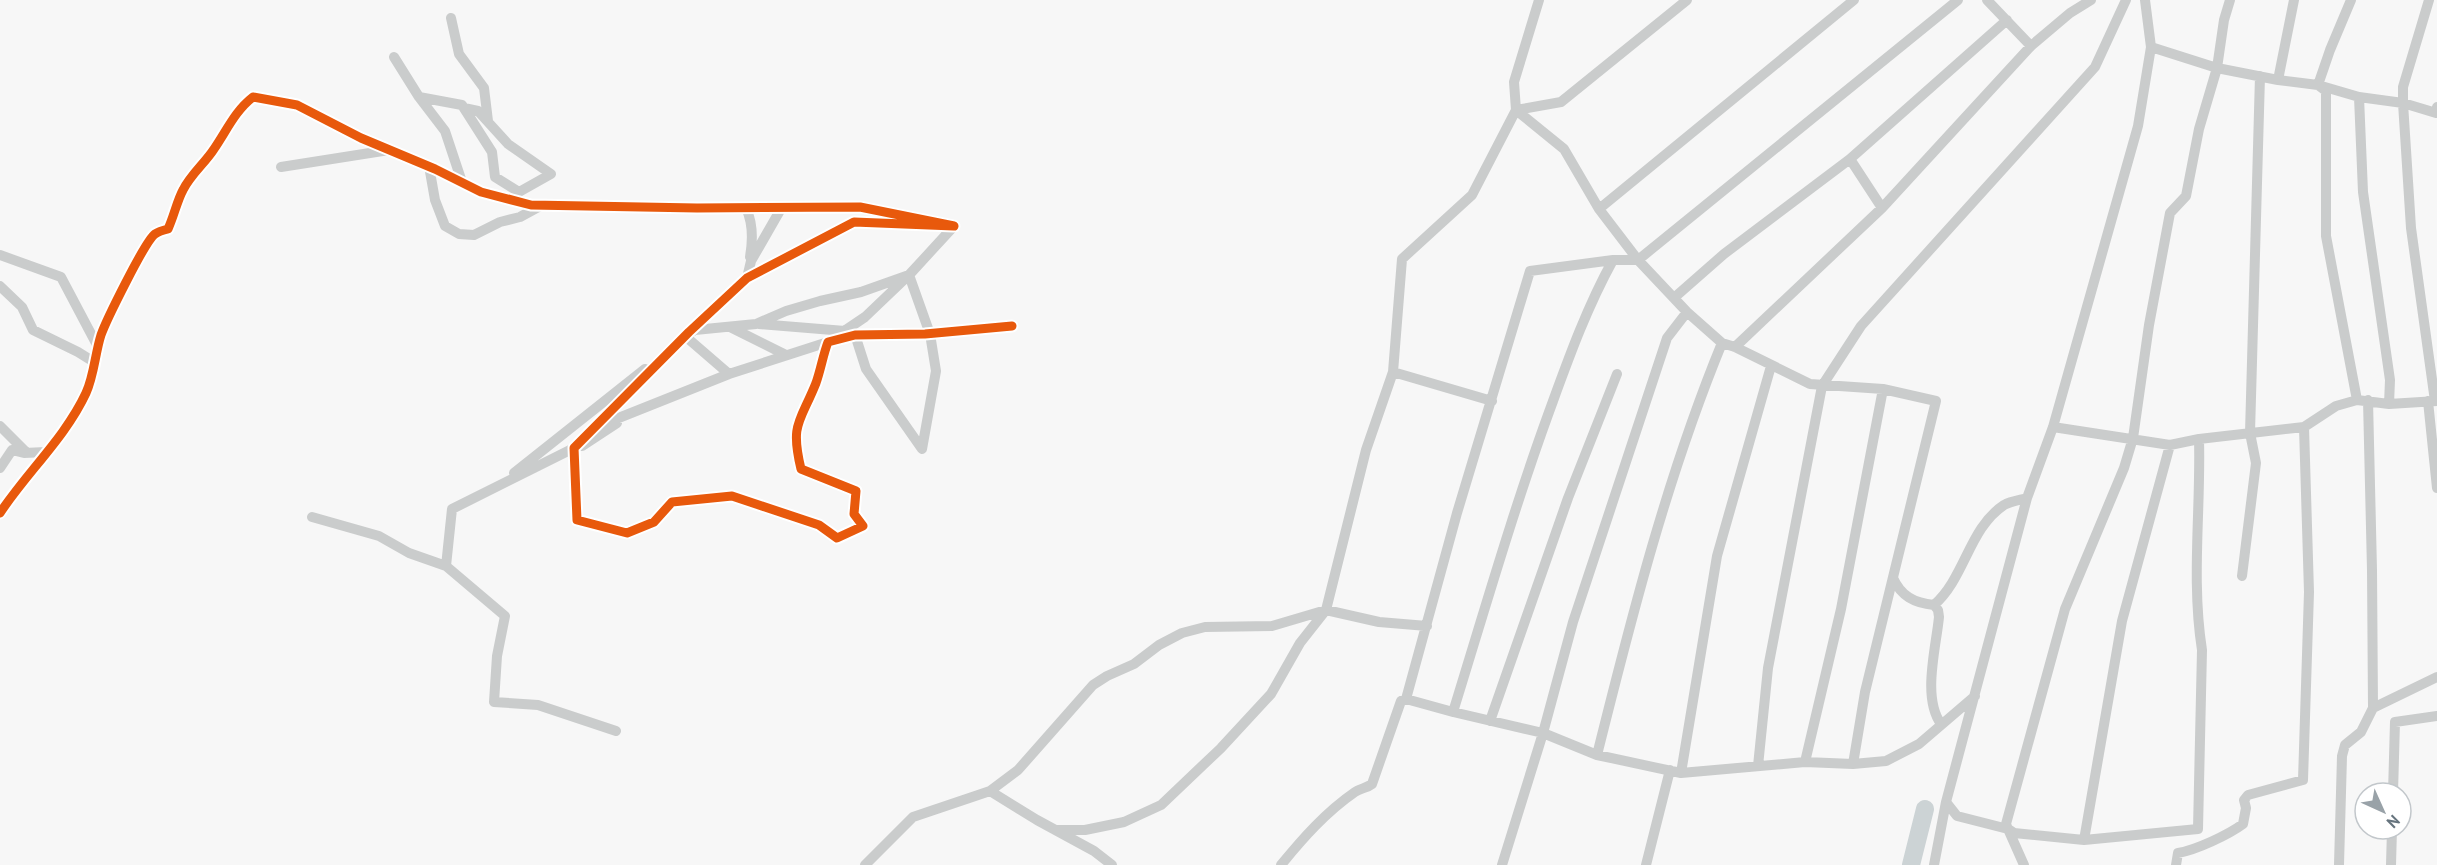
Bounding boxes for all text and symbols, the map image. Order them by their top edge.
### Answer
north arrow [2353,781,2413,841]
text: N [2383,811,2404,832]

